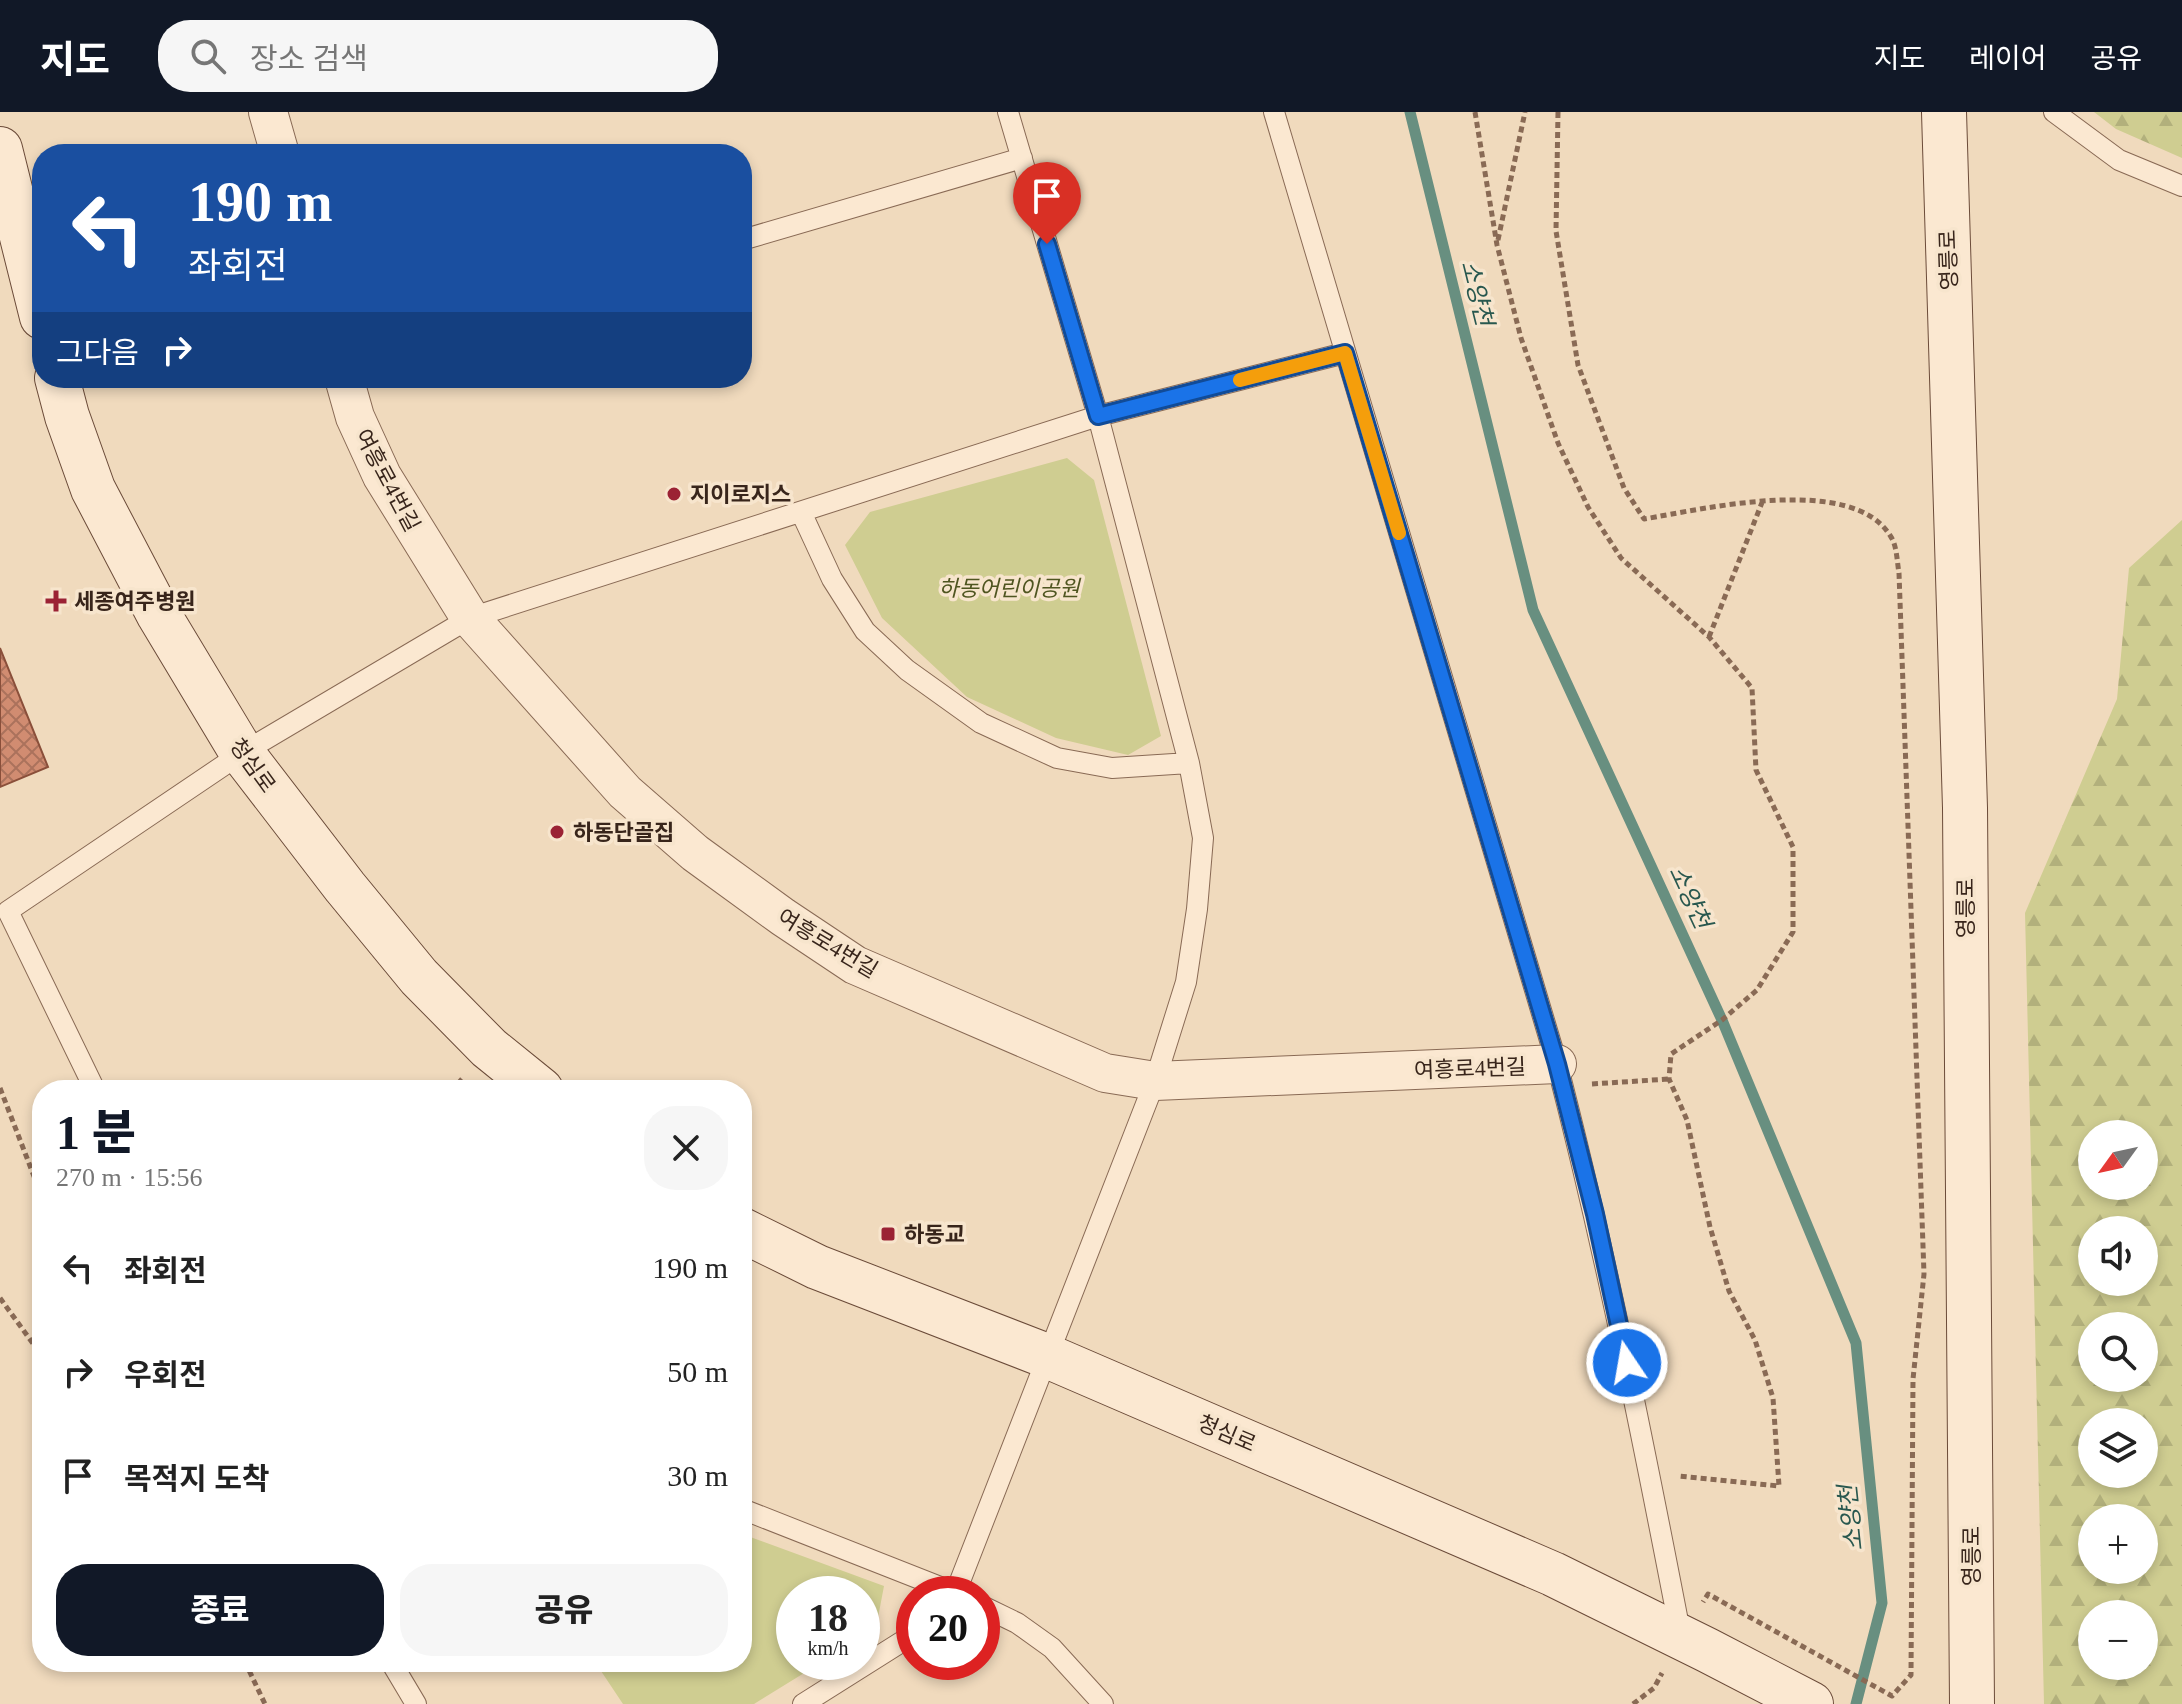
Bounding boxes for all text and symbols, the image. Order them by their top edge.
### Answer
search box [158,20,718,92]
icon: search [186,34,230,78]
text: 지도 [40,39,110,81]
text: 장소 검색 [250,42,368,75]
text: 지도 [1874,43,1925,74]
text: 레이어 [1969,43,2046,74]
text: 공유 [2090,43,2142,74]
pin [1013,162,1081,244]
text: 190 m [188,171,333,233]
icon: arrive [1025,174,1069,218]
icon: left [56,176,160,280]
street label: 영릉로 [1935,229,1962,291]
text: 좌회전 [188,246,287,286]
water label: 소양천 [1456,258,1498,331]
icon: right [155,328,199,372]
text: 그다음 [56,336,139,369]
street label: 여흥로4번길 [350,425,425,536]
place label: 지이로지스 [690,482,791,507]
marker: 지이로지스 [665,485,683,503]
park label: 하동어린이공원 [938,576,1082,601]
place label: 세종여주병원 [74,589,195,614]
marker: 세종여주병원 [45,590,67,612]
street label: 청심로 [225,733,281,797]
place label: 하동단골집 [573,820,674,845]
marker: 하동단골집 [548,823,566,841]
water label: 소양천 [1664,861,1717,935]
street label: 영릉로 [1953,878,1978,938]
street label: 여흥로4번길 [773,904,882,983]
street label: 여흥로4번길 [1414,1054,1527,1083]
text: 1 분 [56,1106,136,1159]
button: close [644,1106,728,1190]
north arrow [2078,1120,2158,1200]
map controls [2078,1120,2158,1680]
text: 270 m · 15:56 [56,1163,203,1192]
button: sound [2078,1216,2158,1296]
place label: 하동교 [904,1222,965,1247]
marker: 하동교 [879,1225,897,1243]
icon: left [56,1246,100,1290]
text: 190 m [652,1251,728,1284]
text: 좌회전 [124,1254,207,1287]
button: search [2078,1312,2158,1392]
position arrow [1585,1321,1669,1405]
icon: right [56,1350,100,1394]
text: 50 m [667,1355,728,1388]
text: 우회전 [124,1358,207,1391]
button: layers [2078,1408,2158,1488]
street label: 청심로 [1194,1410,1260,1457]
icon: arrive [56,1454,100,1498]
text: 30 m [667,1459,728,1492]
text: 목적지 도착 [124,1462,270,1495]
water label: 소양천 [1834,1481,1867,1552]
button: + [2078,1504,2158,1584]
street label: 영릉로 [1959,1526,1984,1586]
button: 종료 [56,1564,384,1656]
button: 공유 [400,1564,728,1656]
speed limit sign: 20 [896,1576,1000,1680]
text: 18 [808,1595,848,1640]
button: − [2078,1600,2158,1680]
text: km/h [807,1637,849,1659]

